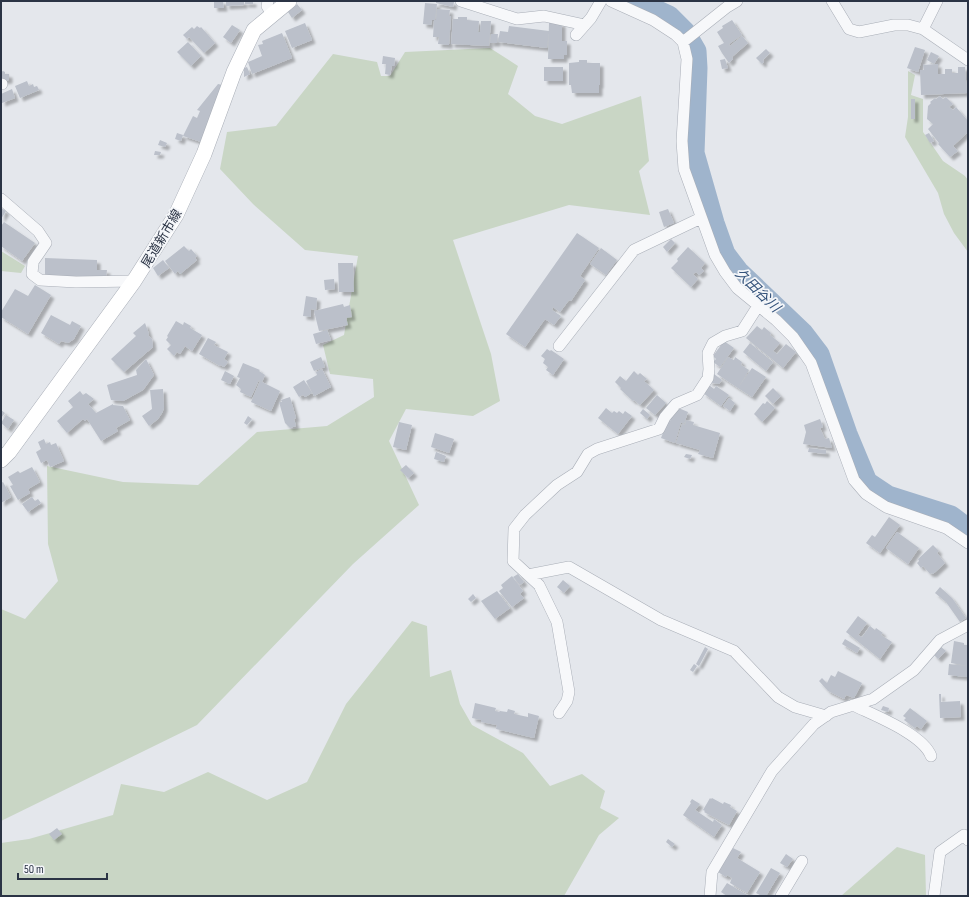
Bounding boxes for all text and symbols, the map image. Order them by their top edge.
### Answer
street label: 尾道新市線 [138,207,185,270]
water label: 久田谷川 [732,265,785,317]
scale bar [18,855,107,881]
text: 50 m [24,862,44,877]

